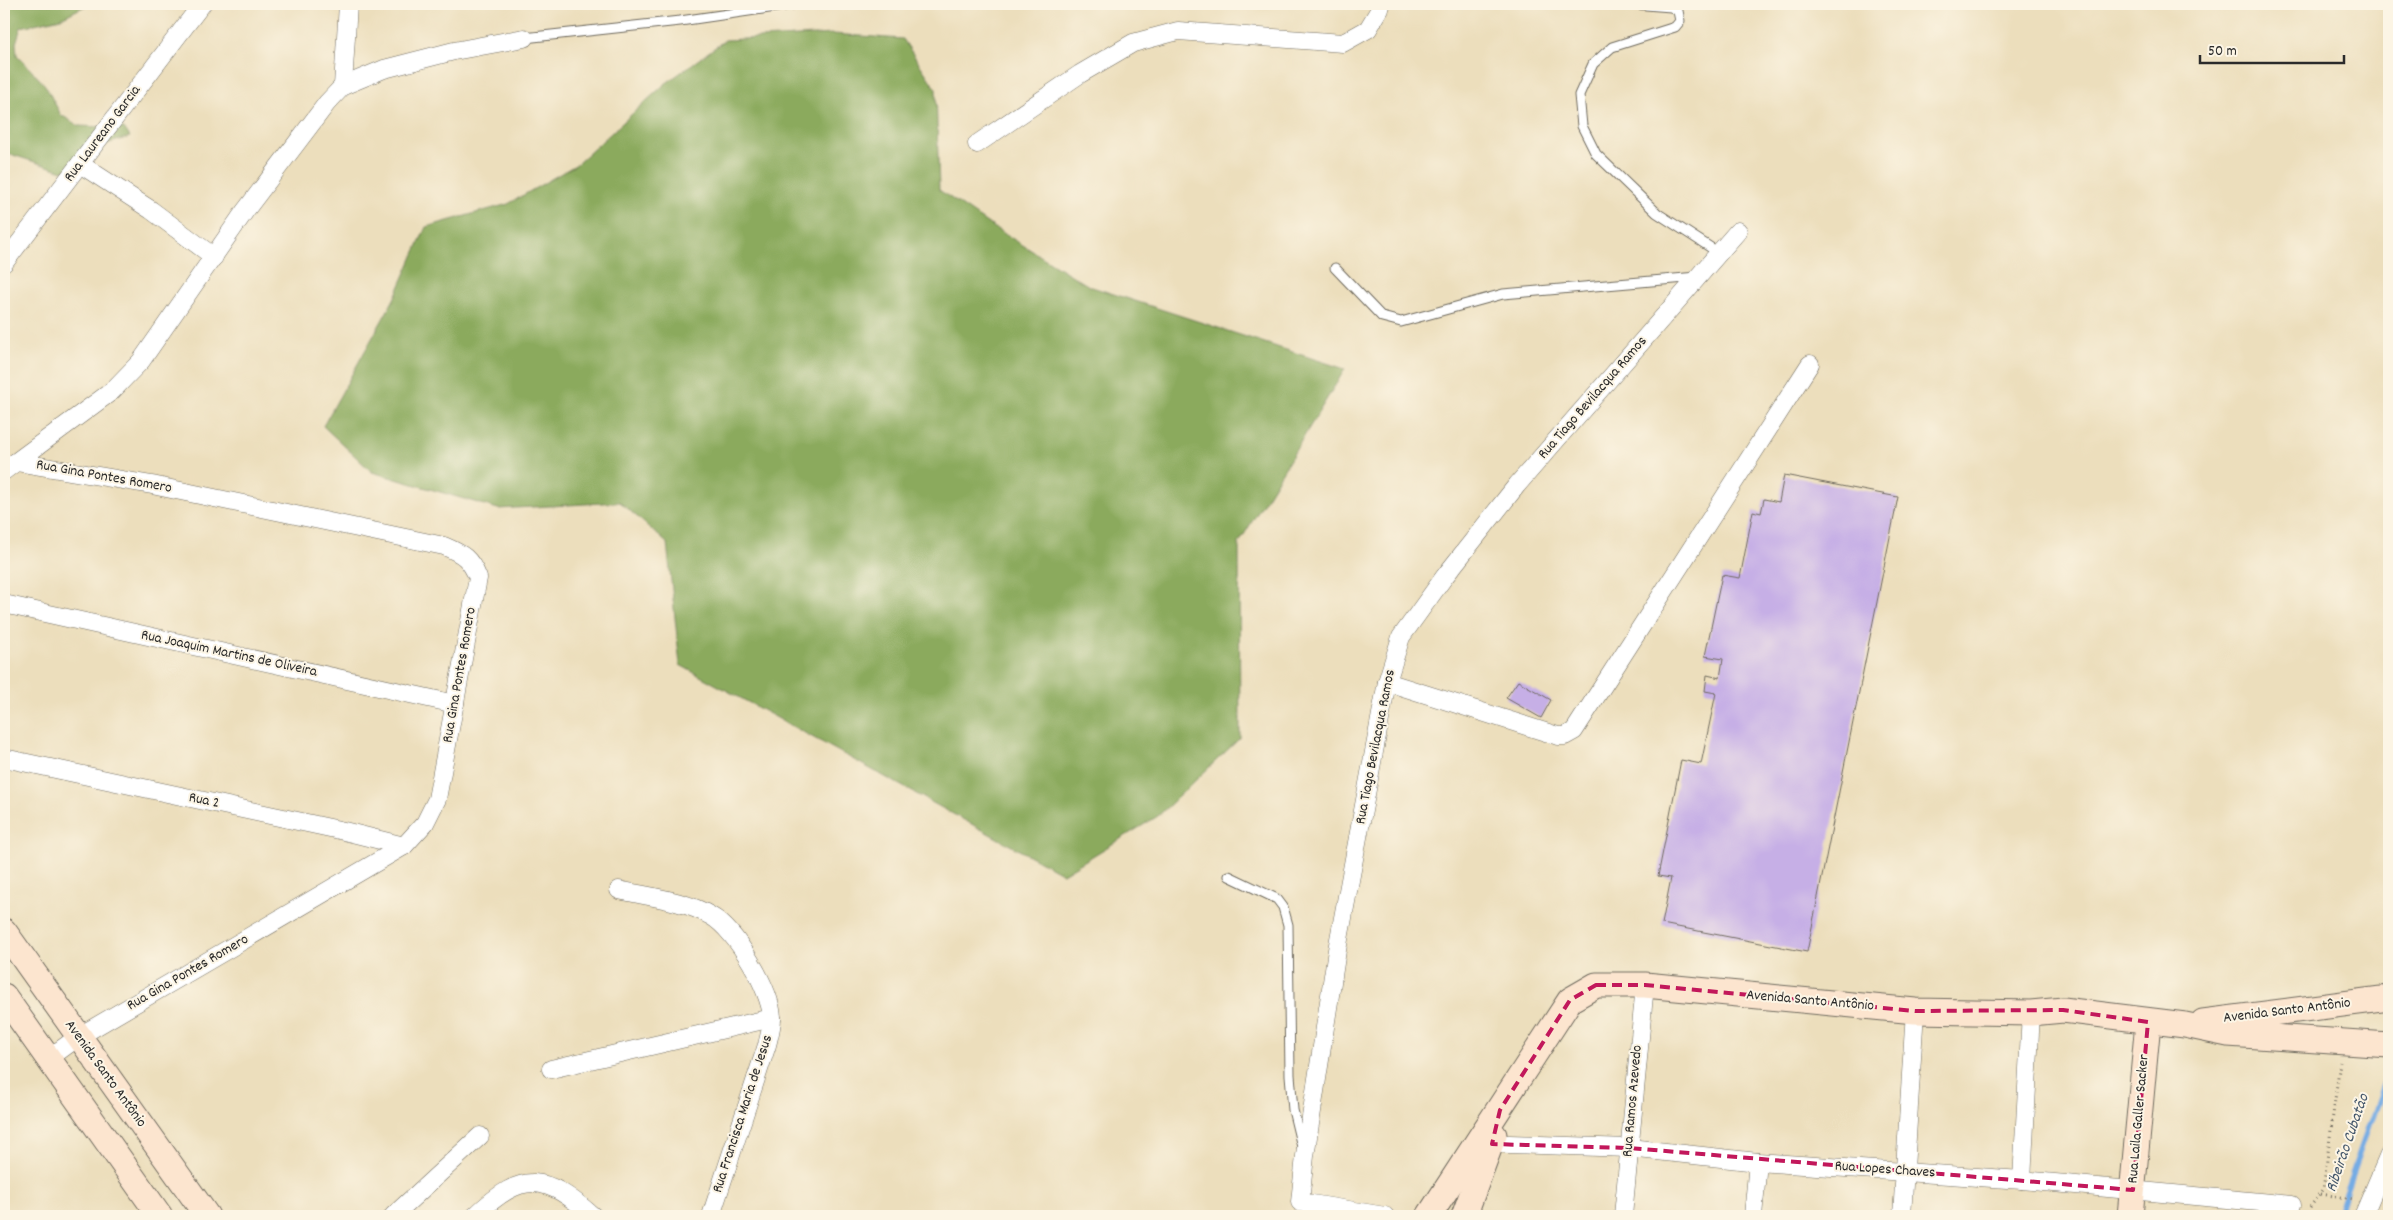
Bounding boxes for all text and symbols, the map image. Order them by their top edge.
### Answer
scale bar [2200,32,2344,64]
text: 50 m [2208,41,2237,63]
street label: Rua Laureano Garcia [59,80,147,187]
street label: Rua Tiago Bevilacqua Ramos [1533,331,1653,465]
street label: Rua Gina Pontes Romero [34,454,174,500]
street label: Rua Gina Pontes Romero [437,605,483,745]
street label: Rua Joaquim Martins de Oliveira [139,625,320,684]
street label: Rua Tiago Bevilacqua Ramos [1350,668,1402,826]
street label: Rua 2 [187,787,221,815]
street label: Rua Gina Pontes Romero [123,929,253,1017]
street label: Avenida Santo Antônio [1745,984,1875,1018]
street label: Avenida Santo Antônio [2222,992,2352,1030]
street label: Avenida Santo Antônio [58,1016,152,1133]
street label: Rua Francisca Maria de Jesus [707,1032,779,1196]
street label: Rua Ramos Azevedo [1617,1044,1649,1158]
street label: Rua Laila Galler Sacker [2122,1053,2156,1184]
water label: Ribeirão Cubatão [2320,1090,2376,1195]
street label: Rua Lopes Chaves [1834,1156,1936,1184]

